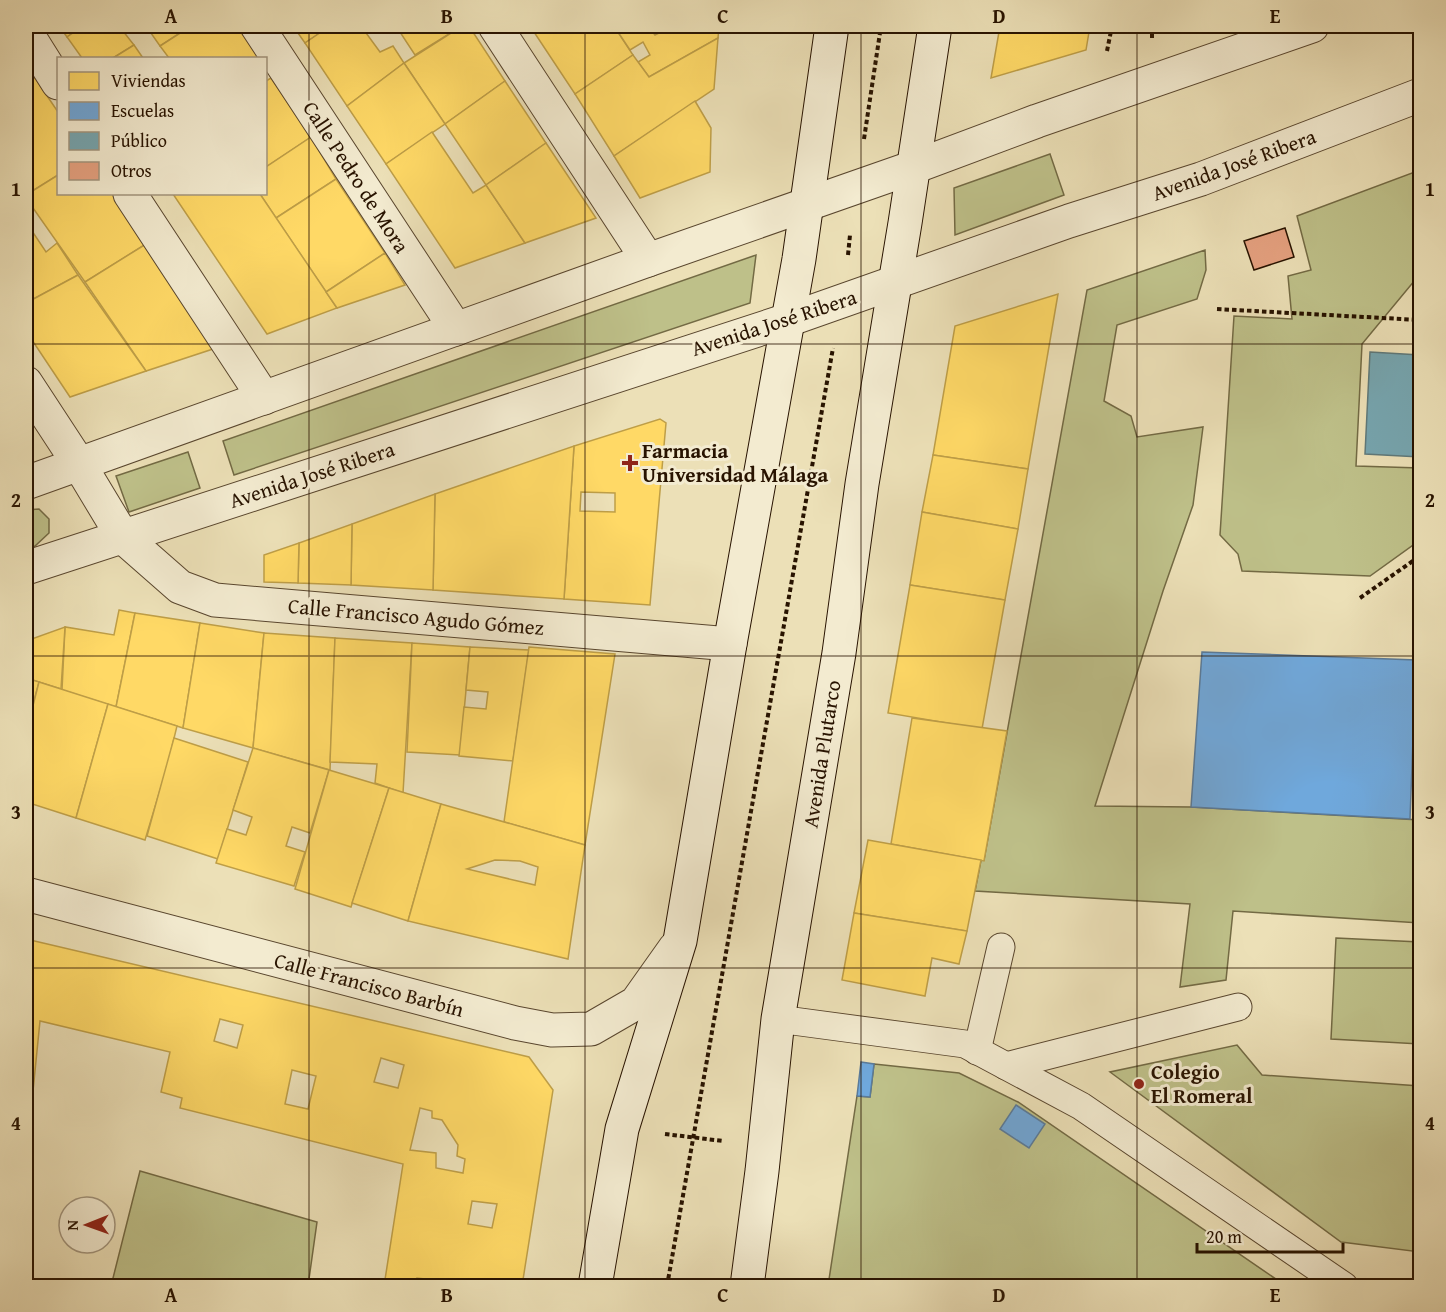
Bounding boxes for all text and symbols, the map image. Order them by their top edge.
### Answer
text: A [165,1,178,30]
text: B [441,1,453,30]
text: C [717,1,729,30]
text: D [992,1,1006,30]
text: E [1270,1,1281,30]
legend [57,57,267,195]
text: Viviendas [111,67,186,94]
street label: Calle Pedro de Mora [296,95,417,259]
text: Escuelas [111,97,174,124]
street label: Avenida José Ribera [1148,120,1320,209]
text: Público [111,127,167,154]
text: Otros [111,157,152,184]
text: 1 [11,174,21,203]
text: 1 [1425,174,1435,203]
street label: Avenida José Ribera [687,281,861,364]
street label: Avenida José Ribera [225,433,399,516]
place label: Farmacia Universidad Málaga [642,435,828,490]
marker: Farmacia Universidad Málaga [623,456,637,470]
text: 2 [11,485,21,514]
text: 2 [1425,485,1435,514]
street label: Calle Francisco Agudo Gómez [287,590,545,643]
street label: Avenida Plutarco [795,678,848,830]
text: 3 [11,797,21,826]
text: 3 [1425,797,1435,826]
street label: Calle Francisco Barbín [271,944,468,1025]
place label: Colegio El Romeral [1151,1056,1253,1111]
marker: Colegio El Romeral [1132,1077,1146,1091]
text: 4 [11,1108,21,1137]
text: 4 [1425,1108,1435,1137]
north arrow [57,1195,117,1255]
scale bar [1197,1216,1342,1254]
text: N [60,1219,84,1231]
text: 20 m [1206,1223,1242,1250]
text: A [165,1280,178,1309]
text: B [441,1280,453,1309]
text: C [717,1280,729,1309]
text: D [992,1280,1006,1309]
text: E [1270,1280,1281,1309]

